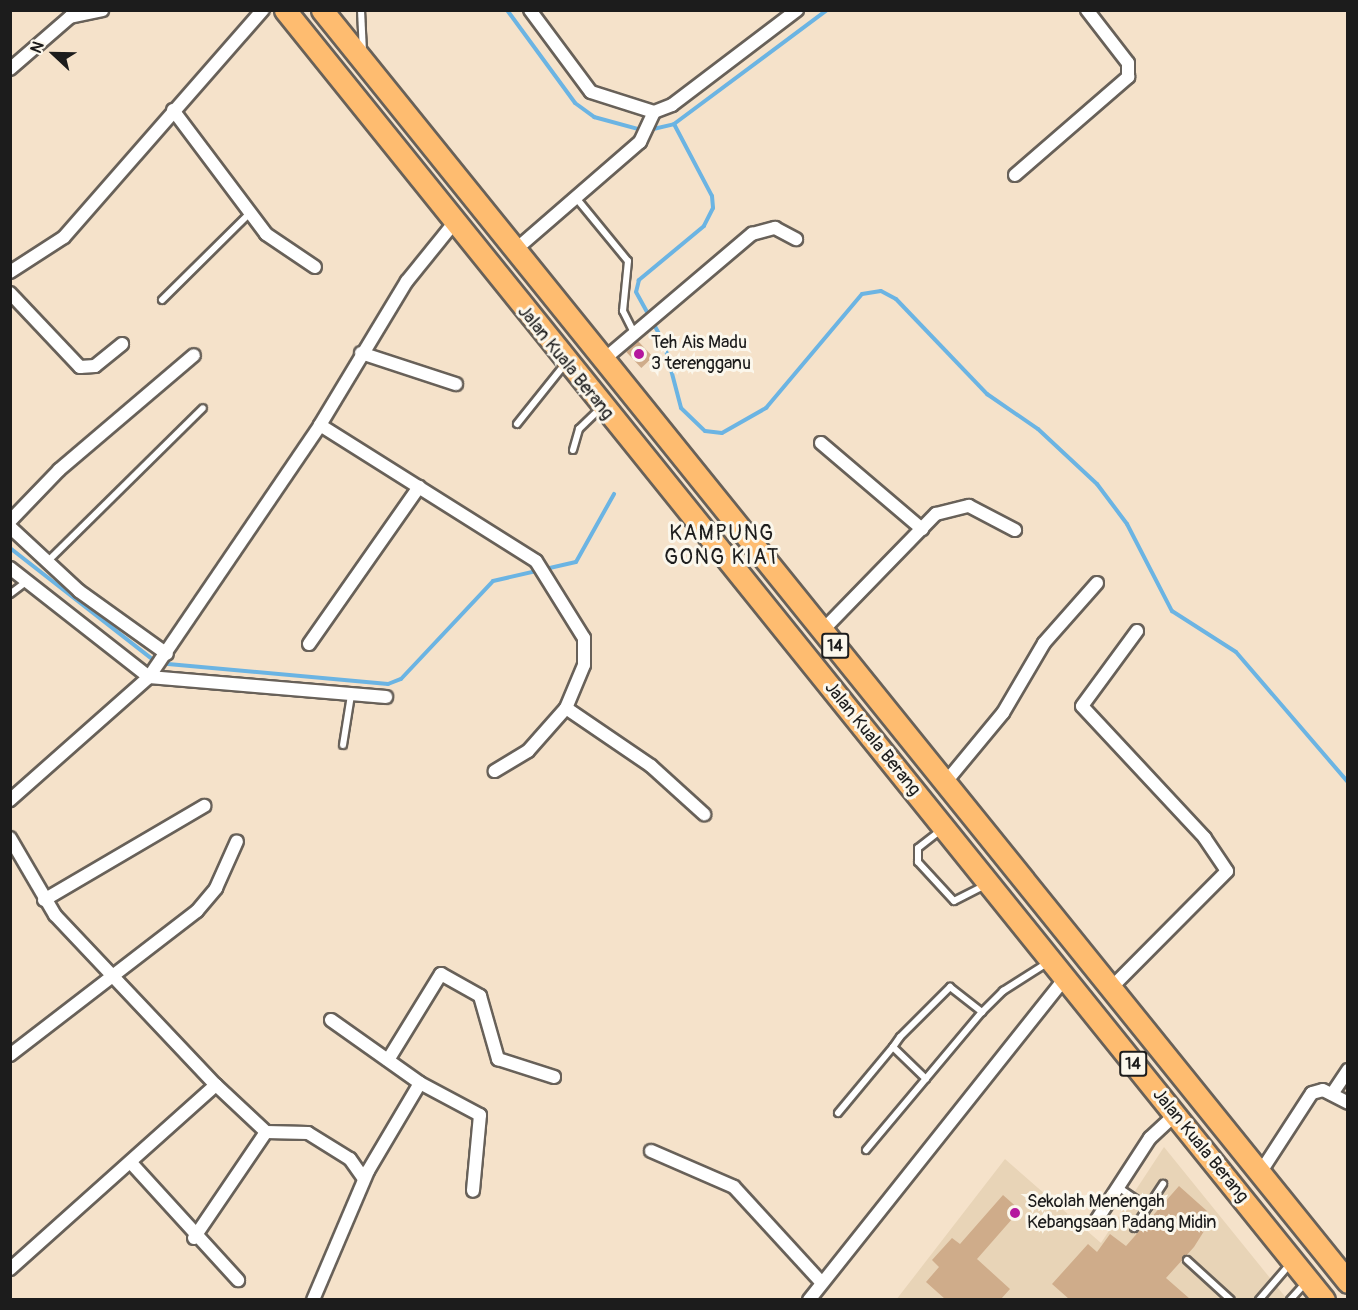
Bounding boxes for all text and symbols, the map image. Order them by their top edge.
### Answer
north arrow [24,24,84,84]
text: N [26,38,49,56]
street label: Jalan Kuala Berang [512,302,618,424]
place label: Teh Ais Madu 3 terengganu [651,333,751,376]
marker: Teh Ais Madu 3 terengganu [632,347,646,361]
district label: KAMPUNG GONG KIAT [664,521,780,571]
road number: 14 [820,633,850,659]
street label: Jalan Kuala Berang [819,678,925,800]
road number: 14 [1118,1051,1148,1077]
street label: Jalan Kuala Berang [1147,1085,1253,1207]
place label: Sekolah Menengah Kebangsaan Padang Midin [1027,1192,1217,1234]
marker: Sekolah Menengah Kebangsaan Padang Midin [1008,1206,1022,1220]

